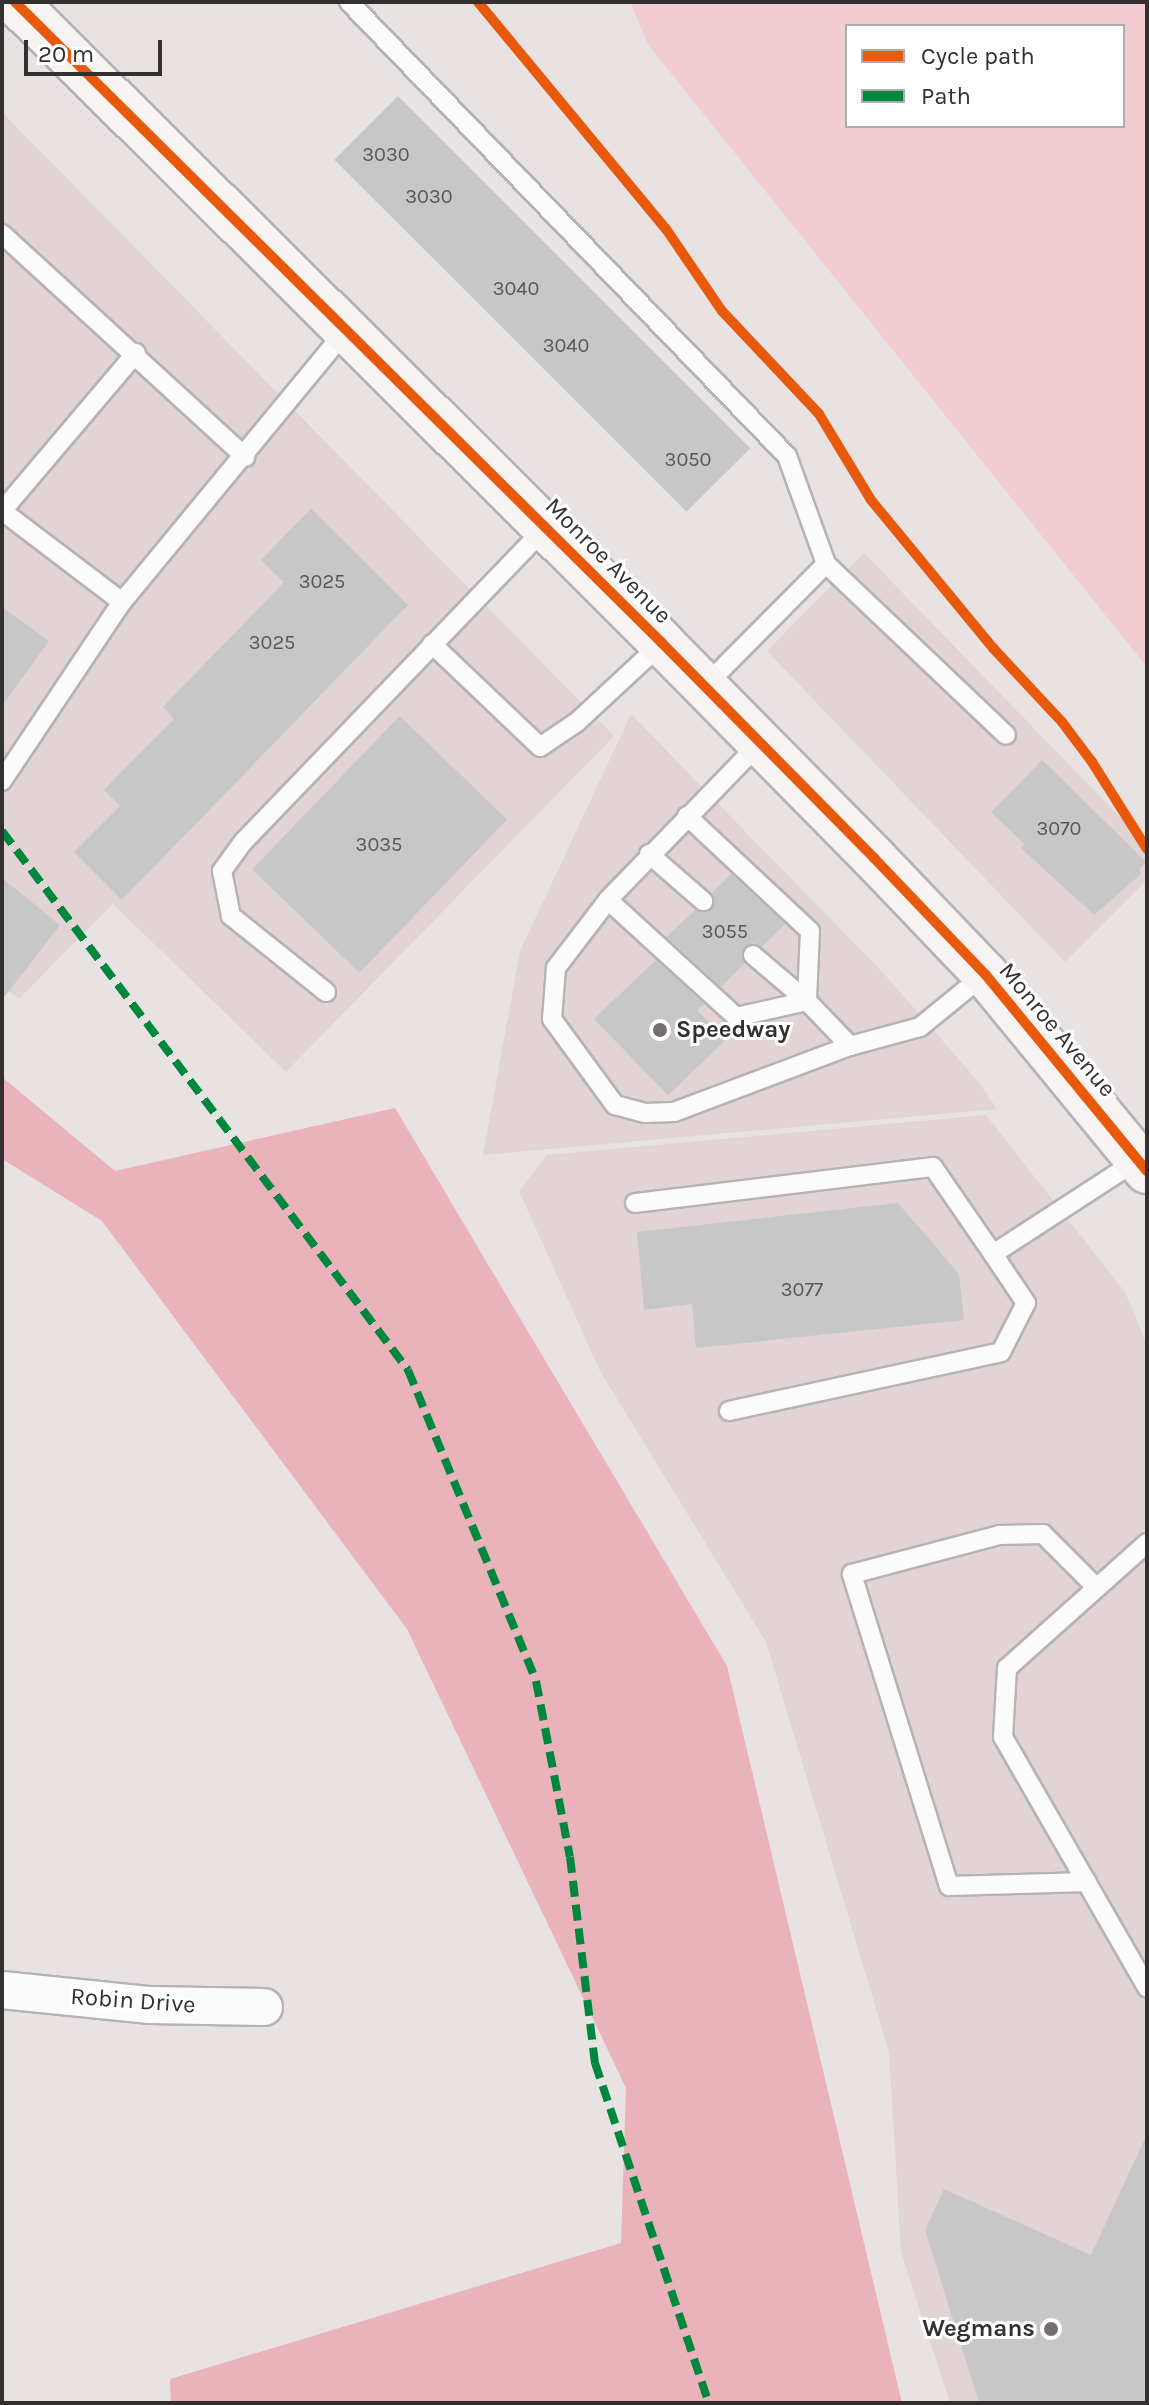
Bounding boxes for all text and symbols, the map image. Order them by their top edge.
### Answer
scale bar [28,24,166,74]
legend [845,24,1125,128]
text: 20 m [38,40,94,68]
text: Cycle path [921,42,1035,70]
text: Path [921,82,971,110]
house number: 3030 [362,142,410,166]
house number: 3030 [405,184,453,208]
house number: 3040 [493,276,539,300]
house number: 3040 [543,333,589,357]
house number: 3050 [665,447,711,471]
street label: Monroe Avenue [539,492,677,630]
house number: 3025 [299,569,345,593]
house number: 3025 [249,630,295,654]
house number: 3070 [1037,816,1081,840]
house number: 3035 [356,832,402,856]
house number: 3055 [702,919,748,943]
street label: Monroe Avenue [992,957,1122,1103]
place label: Speedway [676,1016,790,1044]
marker: Speedway [651,1021,669,1039]
house number: 3077 [781,1277,823,1301]
street label: Robin Drive [69,1982,197,2020]
place label: Wegmans [922,2315,1035,2343]
marker: Wegmans [1042,2320,1060,2338]

